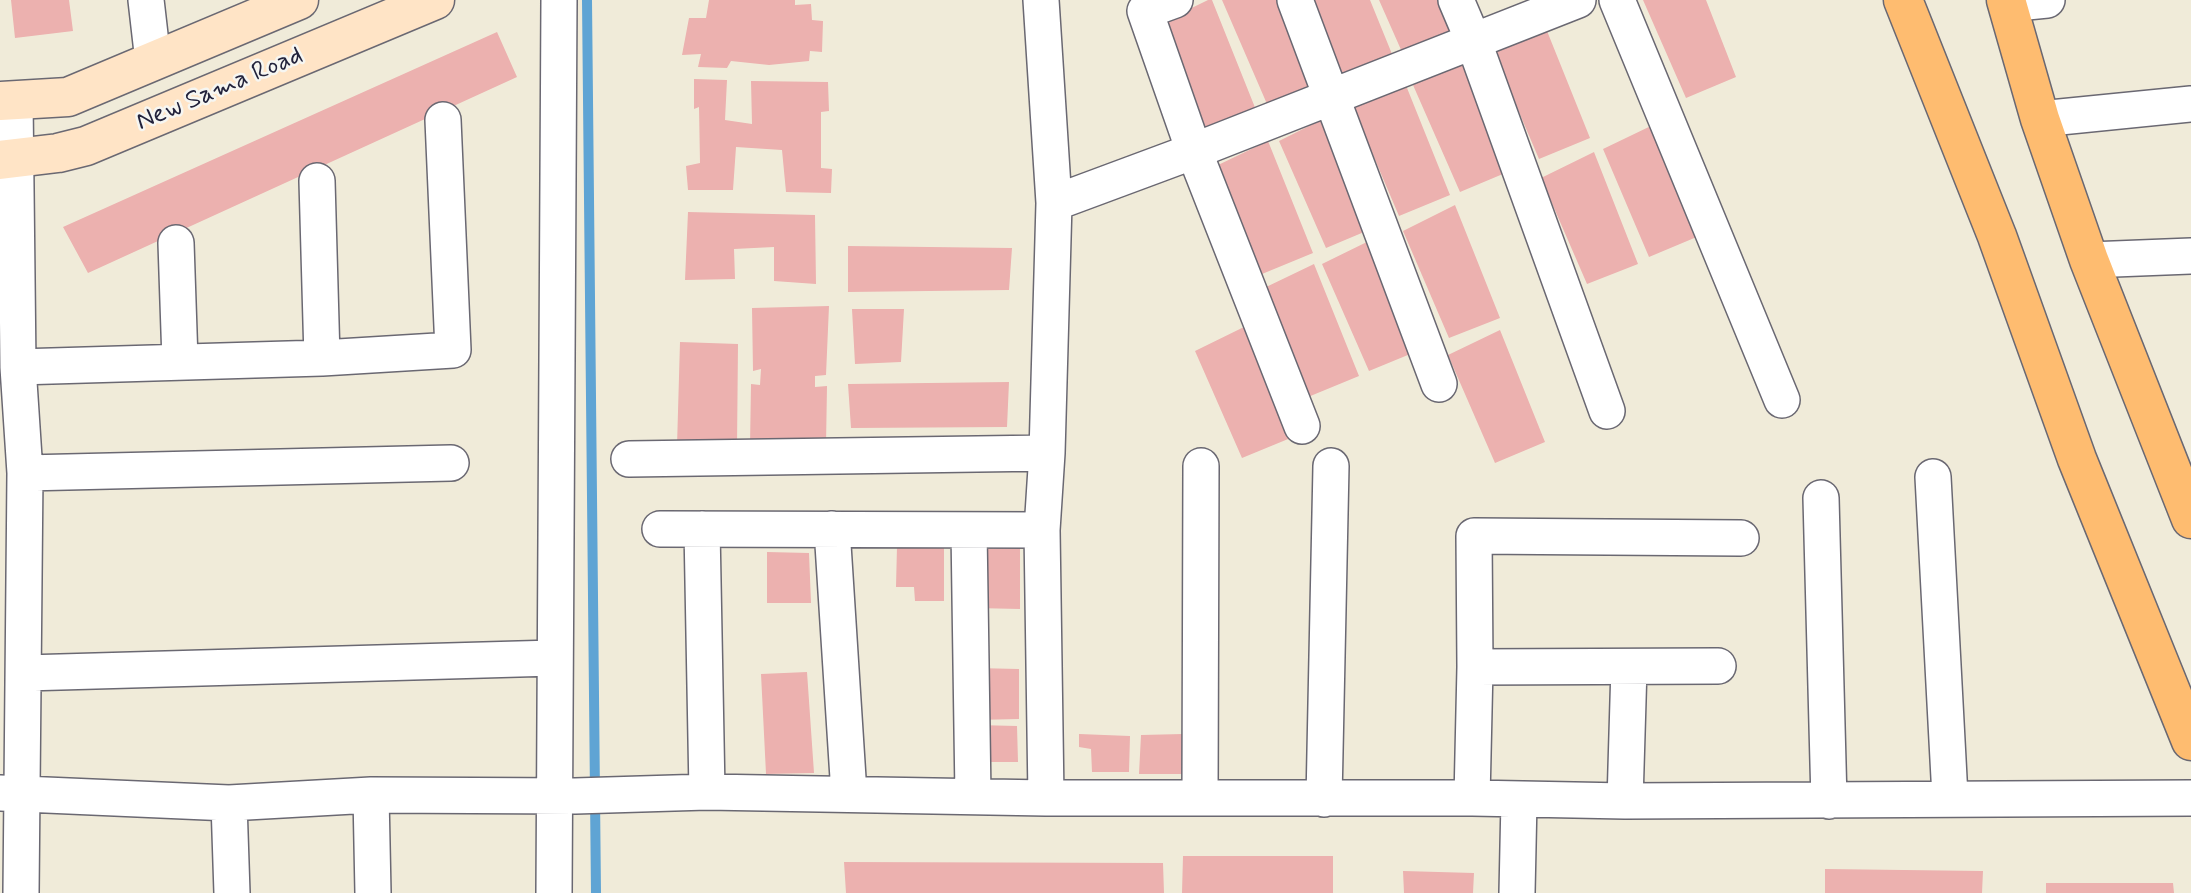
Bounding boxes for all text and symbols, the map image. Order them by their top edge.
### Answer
street label: New Sama Road [132,41,308,139]

